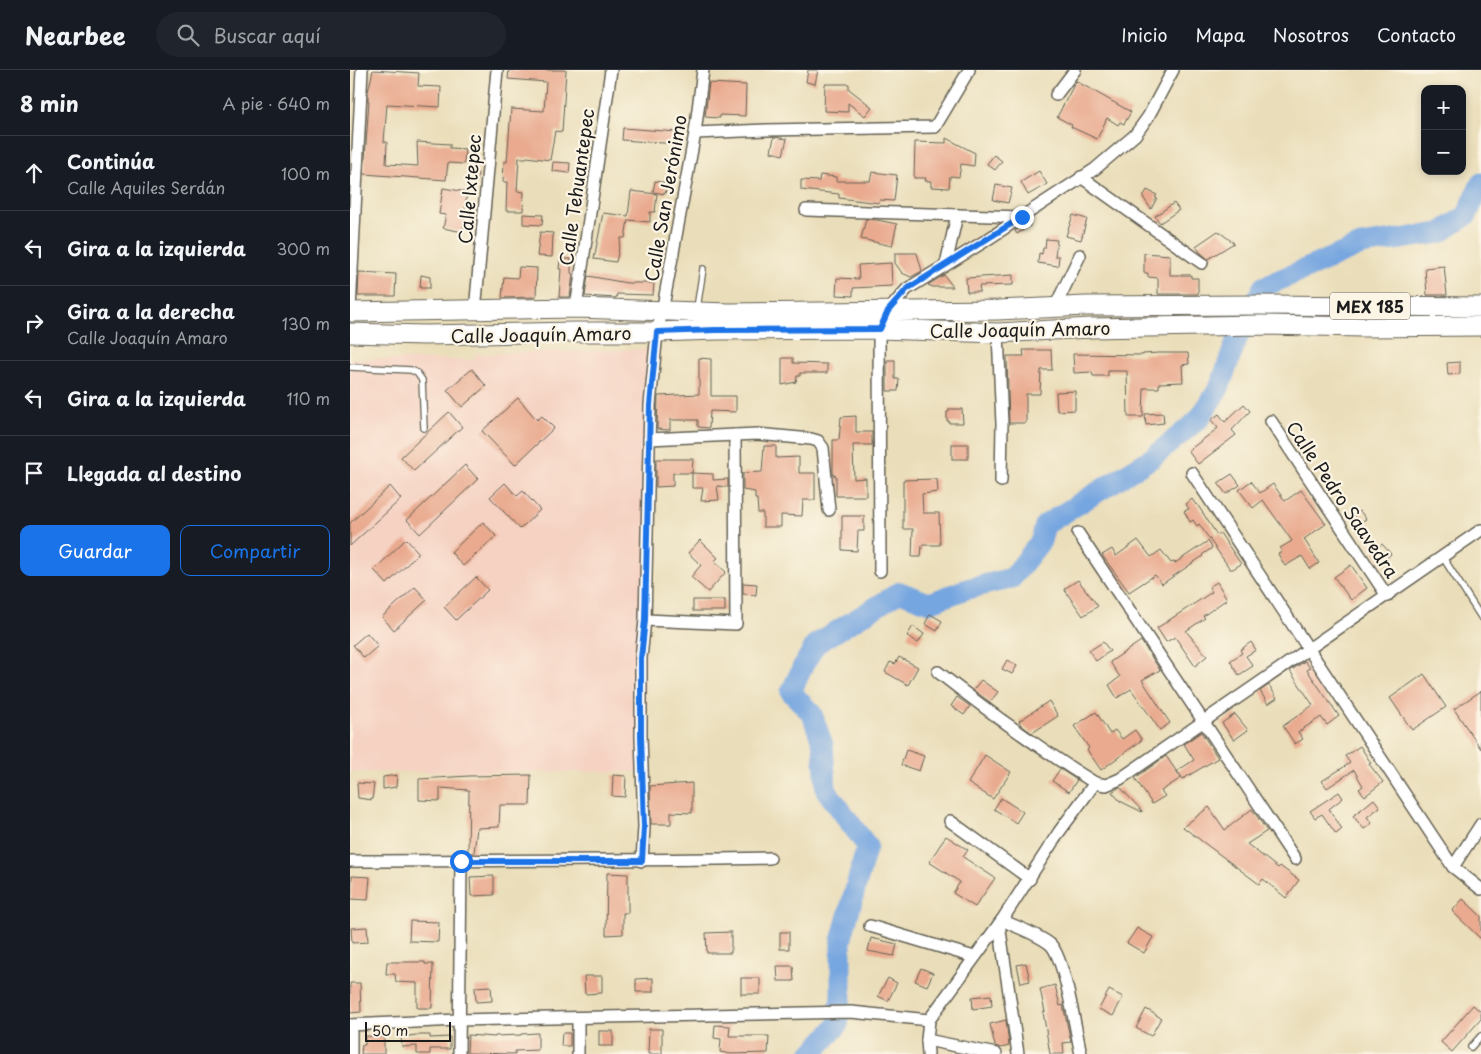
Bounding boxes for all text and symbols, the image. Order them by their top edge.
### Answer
search box [156,12,506,57]
text: Nearbee [25,17,126,53]
icon: search [174,21,202,49]
text: Buscar aquí [214,21,320,49]
text: Inicio [1121,21,1168,48]
text: Mapa [1196,21,1245,48]
text: Nosotros [1273,21,1349,48]
text: Contacto [1377,21,1456,48]
map controls [1421,85,1466,175]
button: + [1421,85,1466,130]
text: 8 min [20,87,79,119]
text: A pie · 640 m [222,91,330,115]
street label: Calle Tehuantepec [552,107,600,267]
street label: Calle San Jerónimo [637,113,693,283]
button: − [1421,130,1466,175]
street label: Calle Ixtepec [451,133,487,245]
text: Continúa [67,147,155,175]
icon: ahead [20,159,48,187]
text: 100 m [281,161,330,185]
text: Calle Aquiles Serdán [67,175,225,199]
route end [1011,206,1034,229]
icon: left [20,234,48,262]
text: Gira a la izquierda [67,234,246,262]
text: 300 m [276,236,330,260]
road number: MEX 185 [1330,292,1410,320]
text: Gira a la derecha [67,297,235,325]
icon: right [20,309,48,337]
text: 130 m [282,311,330,335]
street label: Calle Joaquín Amaro [929,314,1111,344]
street label: Calle Joaquín Amaro [450,319,632,349]
text: Calle Joaquín Amaro [67,325,228,349]
icon: left [20,384,48,412]
text: Gira a la izquierda [67,384,246,412]
text: 110 m [287,386,330,410]
street label: Calle Pedro Saavedra [1280,415,1406,583]
icon: arrive [20,459,48,487]
text: Llegada al destino [67,459,241,487]
button: Guardar [20,525,170,576]
button: Compartir [180,525,330,576]
route start [450,850,473,873]
scale bar [365,1019,451,1042]
text: 50 m [372,1020,408,1041]

